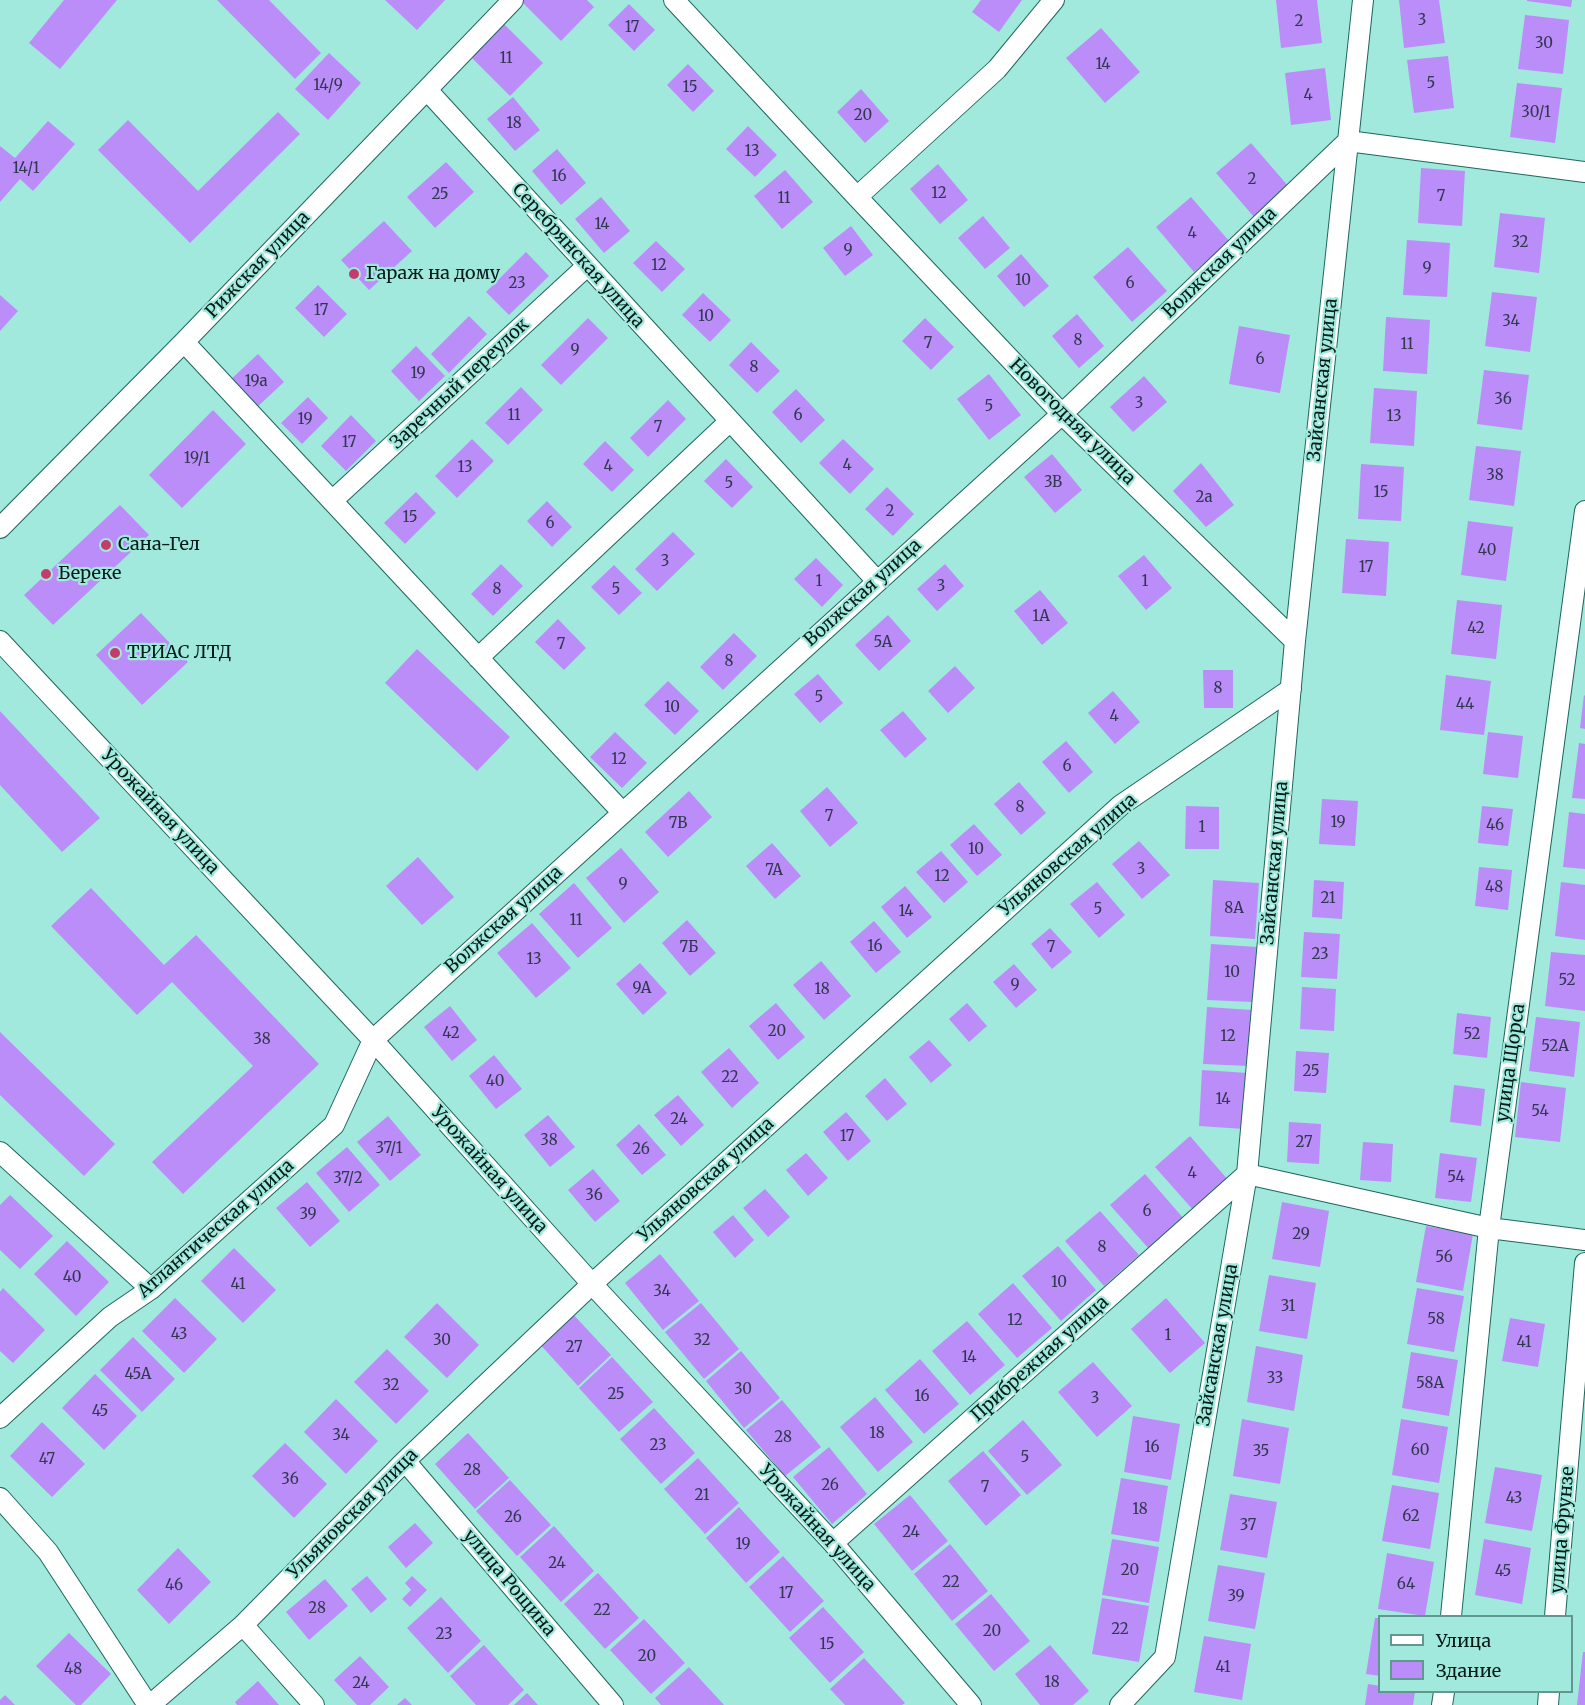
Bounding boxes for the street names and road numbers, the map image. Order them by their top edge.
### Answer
street label: Серебрянская улица [507,179,649,333]
street label: Волжская улица [1158,203,1282,323]
street label: Рижская улица [201,207,315,323]
street label: Зайсанская улица [1304,297,1342,463]
street label: Заречный переулок [386,314,534,454]
street label: Новогодняя улица [1005,355,1139,489]
street label: Волжская улица [800,535,926,651]
street label: Урожайная улица [96,745,224,879]
street label: Зайсанская улица [1257,780,1293,946]
street label: Ульяновская улица [995,789,1141,921]
street label: Волжская улица [441,862,567,978]
street label: улица Щорса [1492,1002,1530,1124]
street label: Урожайная улица [426,1102,552,1238]
street label: Ульяновская улица [634,1113,778,1247]
street label: Атлантическая улица [133,1155,299,1303]
street label: Зайсанская улица [1193,1262,1243,1428]
street label: Прибрежная улица [967,1292,1113,1426]
street label: Ульяновская улица [283,1444,423,1584]
street label: Урожайная улица [754,1460,880,1596]
street label: улица Фрунзе [1547,1465,1579,1595]
street label: улица Рощина [458,1525,560,1641]

